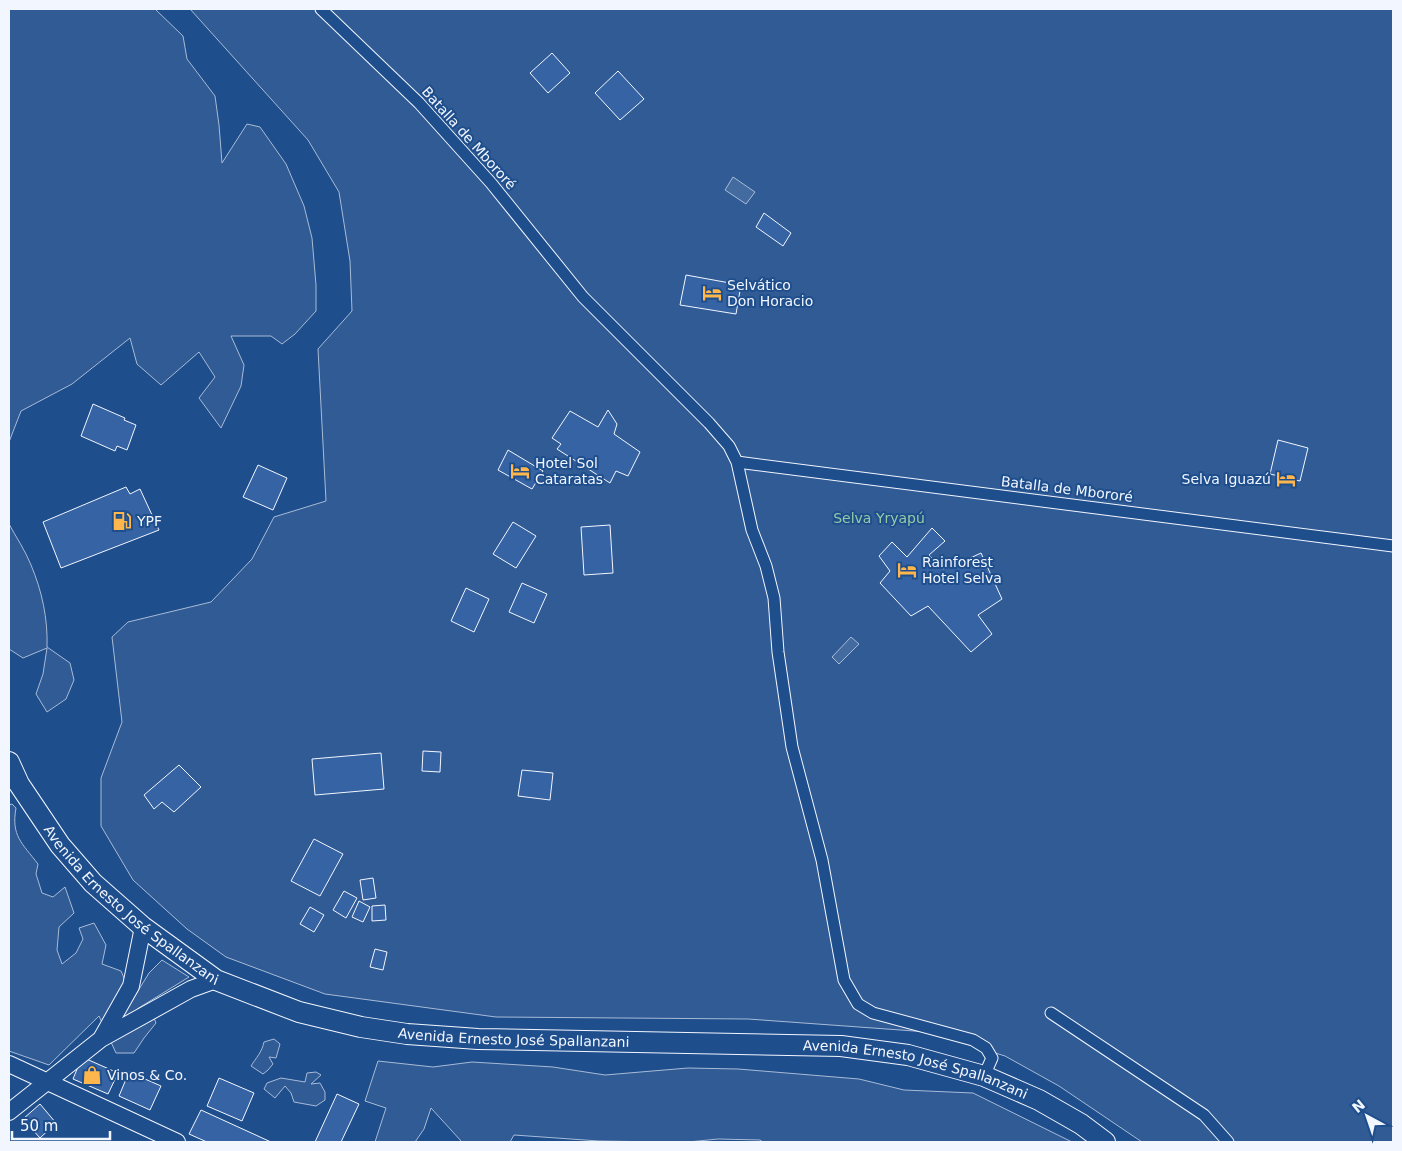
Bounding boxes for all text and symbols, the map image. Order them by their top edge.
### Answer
street label: Batalla de Mbororé [419,83,519,193]
place label: Selvático Don Horacio [727,277,813,309]
hotel icon: Selvático Don Horacio [701,282,723,304]
place label: Hotel Sol Cataratas [535,455,603,487]
hotel icon: Hotel Sol Cataratas [509,460,531,482]
hotel icon: Selva Iguazú [1275,468,1297,490]
place label: Selva Iguazú [1182,471,1271,487]
street label: Batalla de Mbororé [1000,473,1134,505]
fuel station icon: YPF [111,510,133,532]
park label: Selva Yryapú [833,510,925,526]
place label: YPF [136,513,162,529]
place label: Rainforest Hotel Selva [922,554,1002,586]
hotel icon: Rainforest Hotel Selva [896,559,918,581]
street label: Avenida Ernesto José Spallanzani [41,822,221,988]
street label: Avenida Ernesto José Spallanzani [397,1025,630,1050]
street label: Avenida Ernesto José Spallanzani [803,1037,1030,1102]
shop icon: Vinos & Co. [81,1064,103,1086]
place label: Vinos & Co. [107,1067,187,1083]
north arrow [1342,1091,1392,1141]
text: N [1349,1096,1368,1116]
scale bar [12,1108,110,1140]
text: 50 m [20,1117,58,1135]

